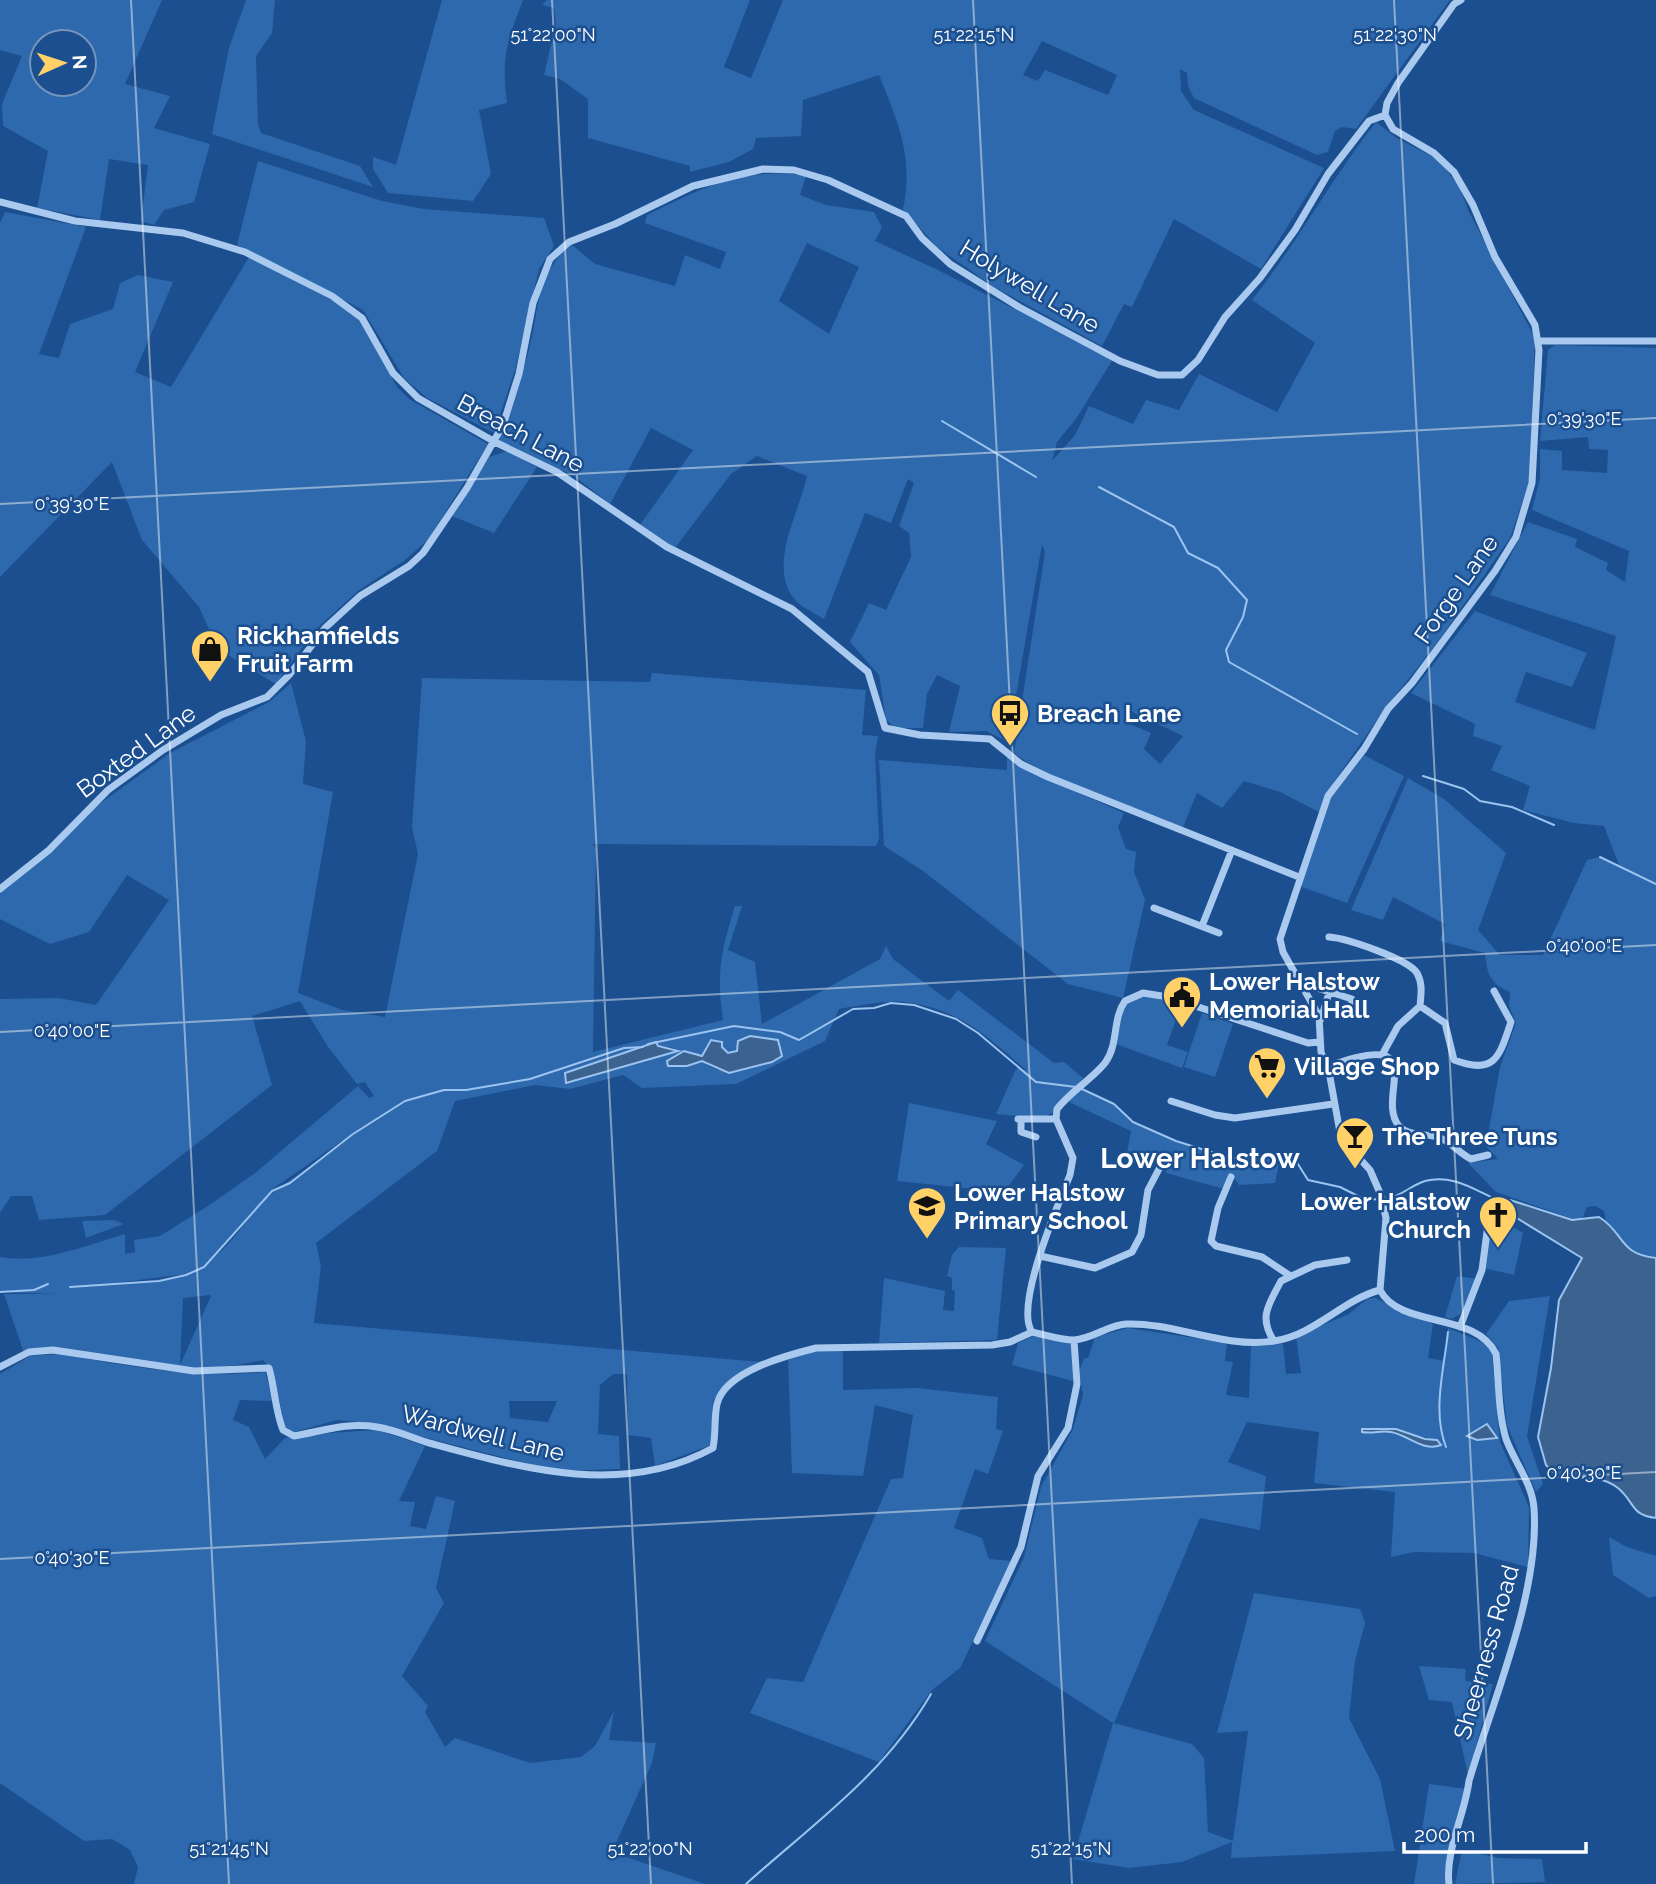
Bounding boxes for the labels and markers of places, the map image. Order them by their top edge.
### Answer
place label: Rickhamfields Fruit Farm [237,621,400,678]
shop icon: Rickhamfields Fruit Farm [189,628,231,683]
bus stop icon: Breach Lane [989,692,1031,747]
place label: Breach Lane [1037,699,1181,728]
place label: Lower Halstow Memorial Hall [1209,967,1381,1024]
public building icon: Lower Halstow Memorial Hall [1161,974,1203,1029]
supermarket icon: Village Shop [1246,1045,1288,1100]
place label: Village Shop [1294,1052,1440,1081]
bar icon: The Three Tuns [1334,1115,1376,1170]
place label: The Three Tuns [1382,1122,1558,1151]
place label: Lower Halstow Primary School [954,1178,1128,1235]
school or university icon: Lower Halstow Primary School [906,1185,948,1240]
place label: Lower Halstow Church [1300,1187,1472,1244]
church icon: Lower Halstow Church [1477,1194,1519,1249]

